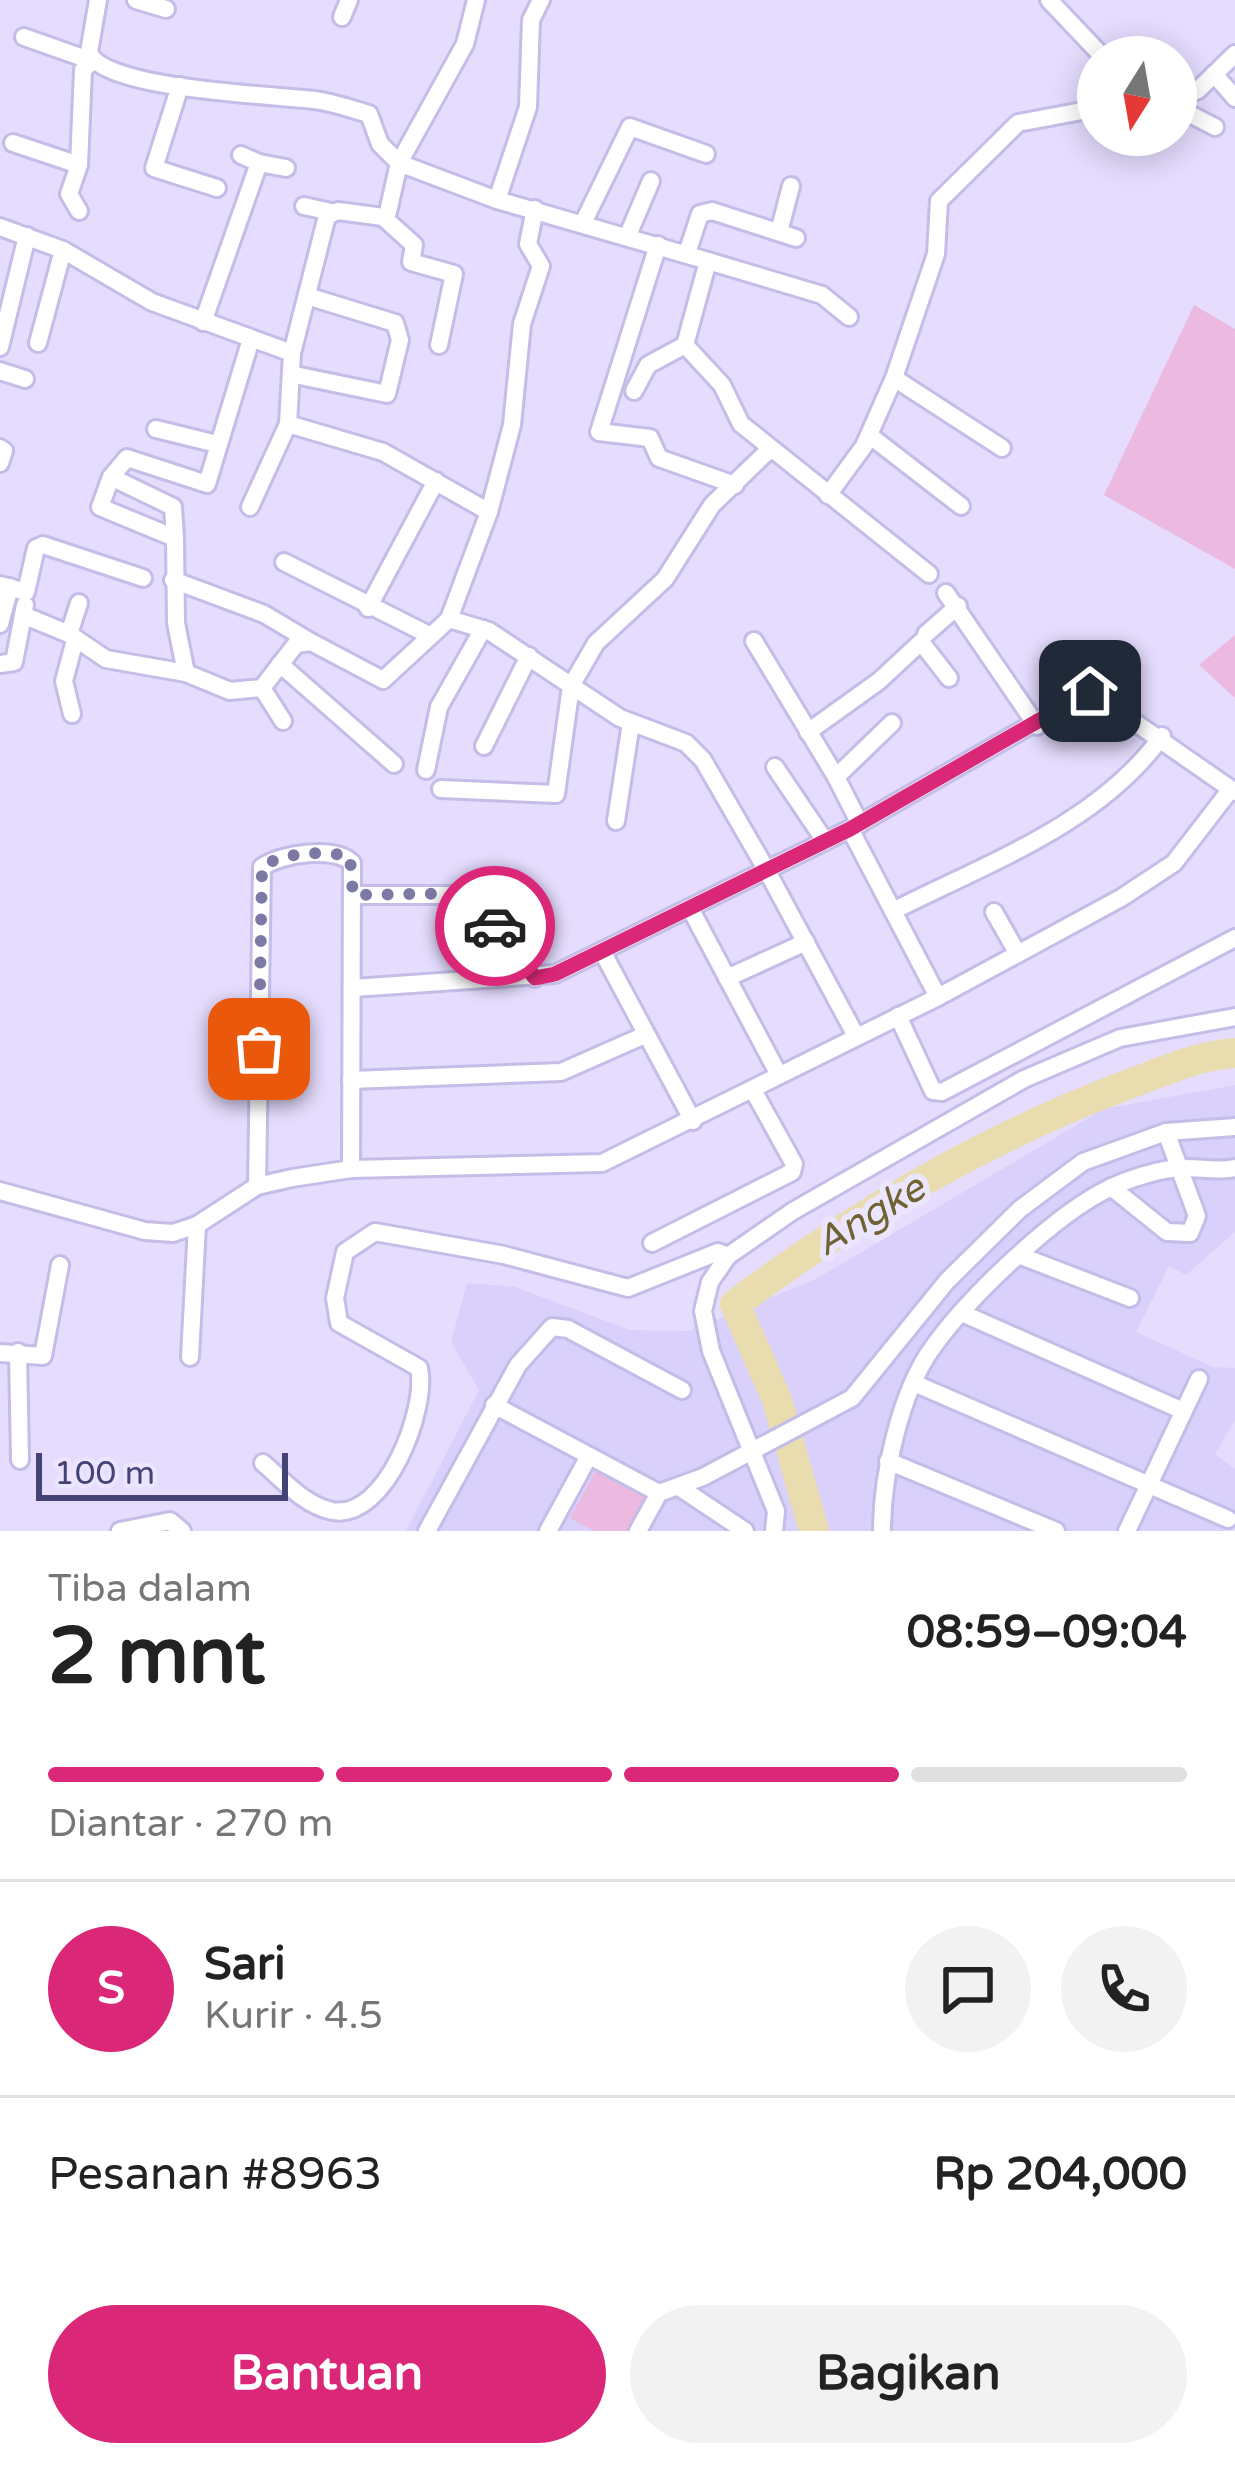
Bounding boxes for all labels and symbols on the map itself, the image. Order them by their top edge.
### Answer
north arrow [1077,36,1197,156]
pin [1039,640,1141,742]
courier [435,866,555,986]
pin [208,998,310,1100]
water label: Angke [806,1163,935,1266]
scale bar [36,1447,288,1500]

